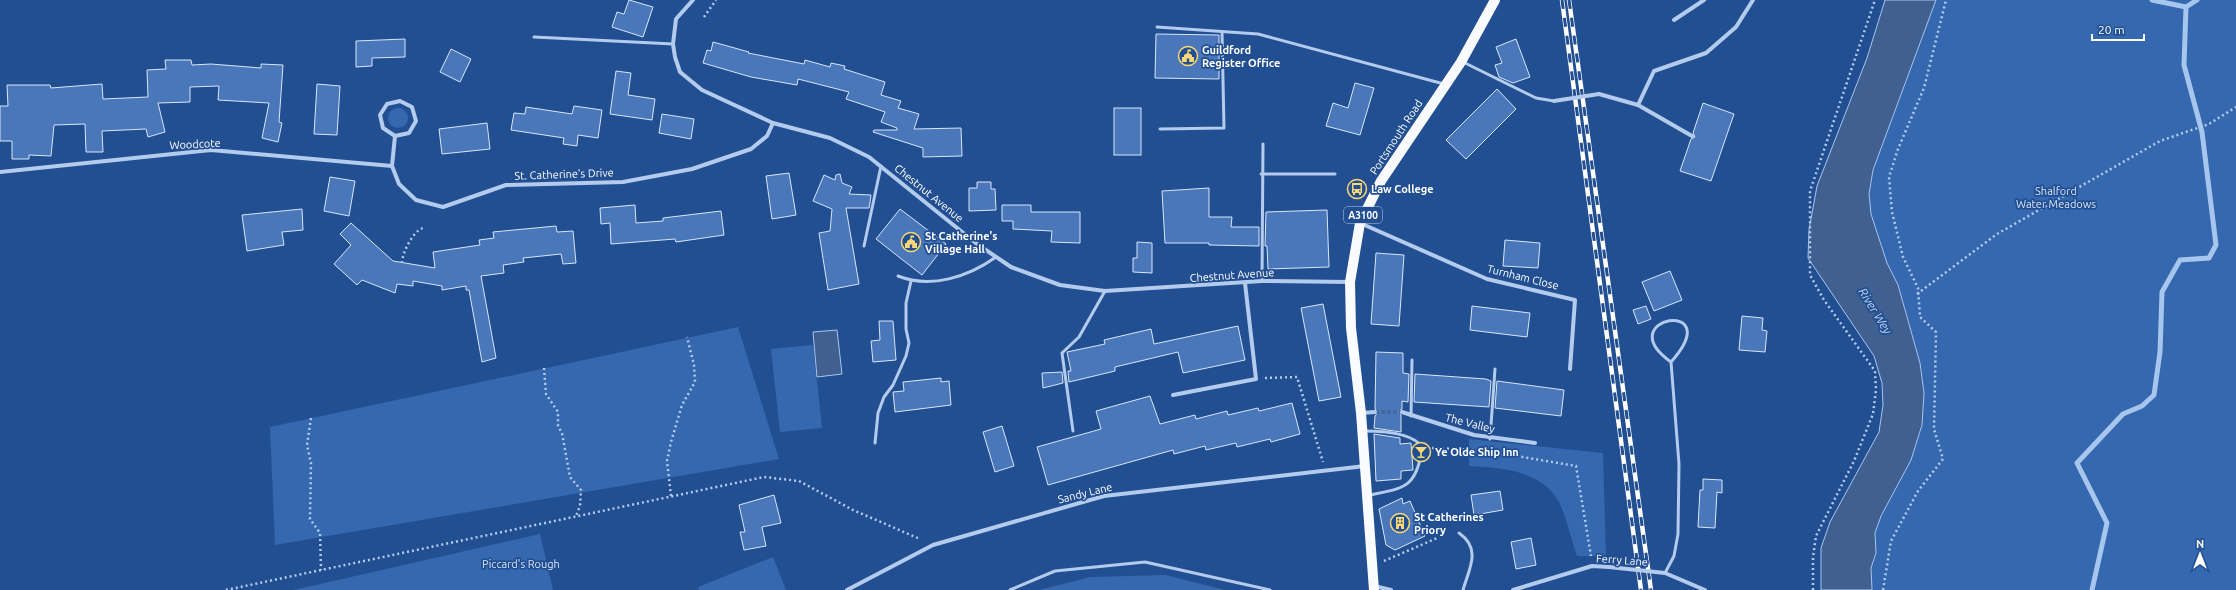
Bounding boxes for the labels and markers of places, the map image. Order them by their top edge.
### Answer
place label: Guildford Register Office [1202,44,1280,69]
public building icon: Guildford Register Office [1177,45,1199,67]
bus stop icon: Law College [1346,178,1368,200]
place label: Law College [1371,183,1434,195]
place label: St Catherine's Village Hall [925,230,997,255]
public building icon: St Catherine's Village Hall [900,231,922,253]
bar icon: Ye Olde Ship Inn [1410,441,1432,463]
place label: Ye Olde Ship Inn [1435,446,1519,458]
place label: St Catherines Priory [1414,511,1484,536]
building icon: St Catherines Priory [1389,512,1411,534]

